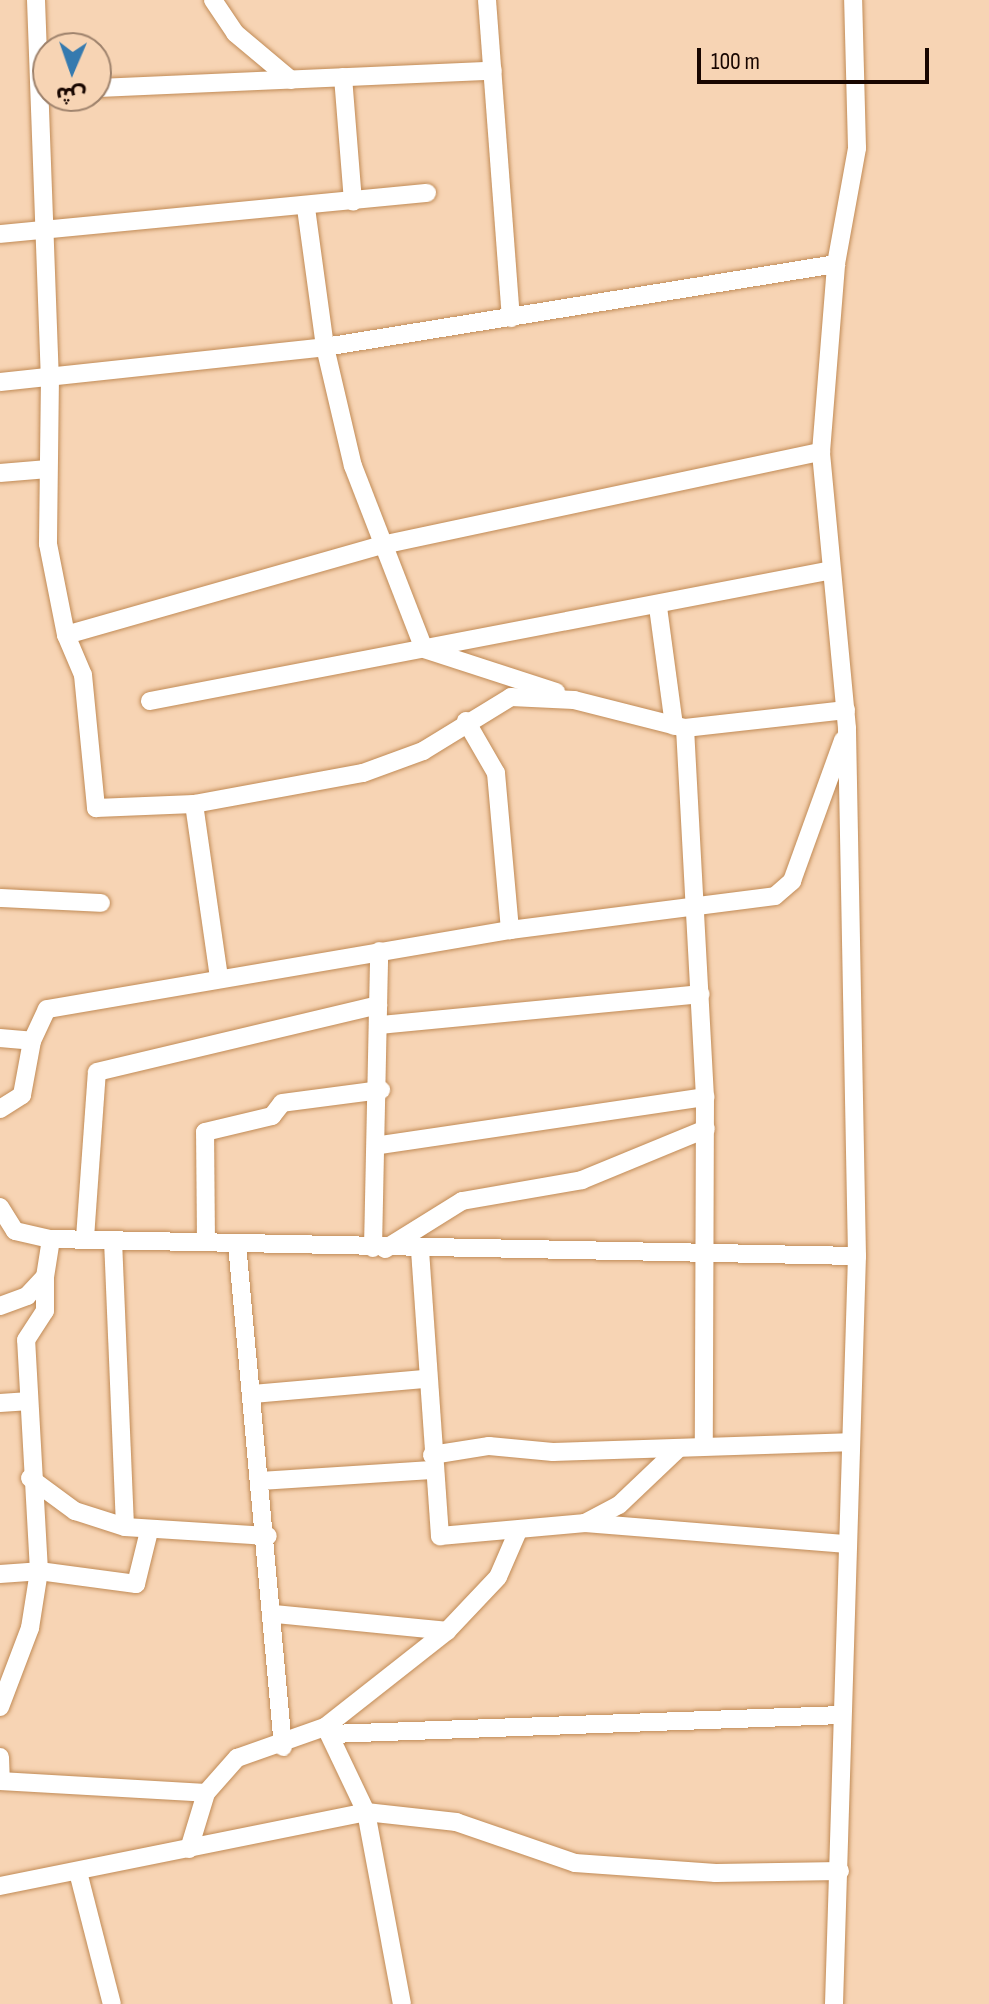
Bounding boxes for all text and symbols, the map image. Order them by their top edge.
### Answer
north arrow [32,32,112,112]
scale bar [701,32,933,82]
text: 100 m [711,47,760,76]
text: ش [56,80,87,109]

